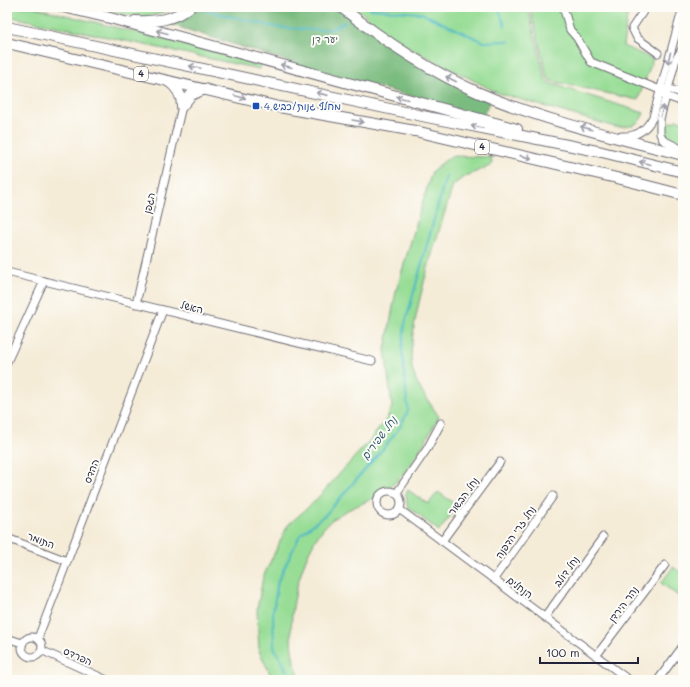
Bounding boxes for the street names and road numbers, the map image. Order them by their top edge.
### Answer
road number: 4 [134,67,148,81]
road number: 4 [475,140,489,154]
street label: הגפן [140,191,158,215]
street label: האשל [179,297,205,317]
street label: ההדס [80,457,102,485]
street label: נחל הבשור [444,474,482,518]
street label: נחל זרי הדפנה [492,503,538,561]
street label: התומר [25,528,57,552]
street label: נחל דולב [550,553,582,589]
street label: הנחלים [504,573,536,601]
street label: נהר הירדן [605,583,641,625]
street label: הפרדס [61,643,95,669]

